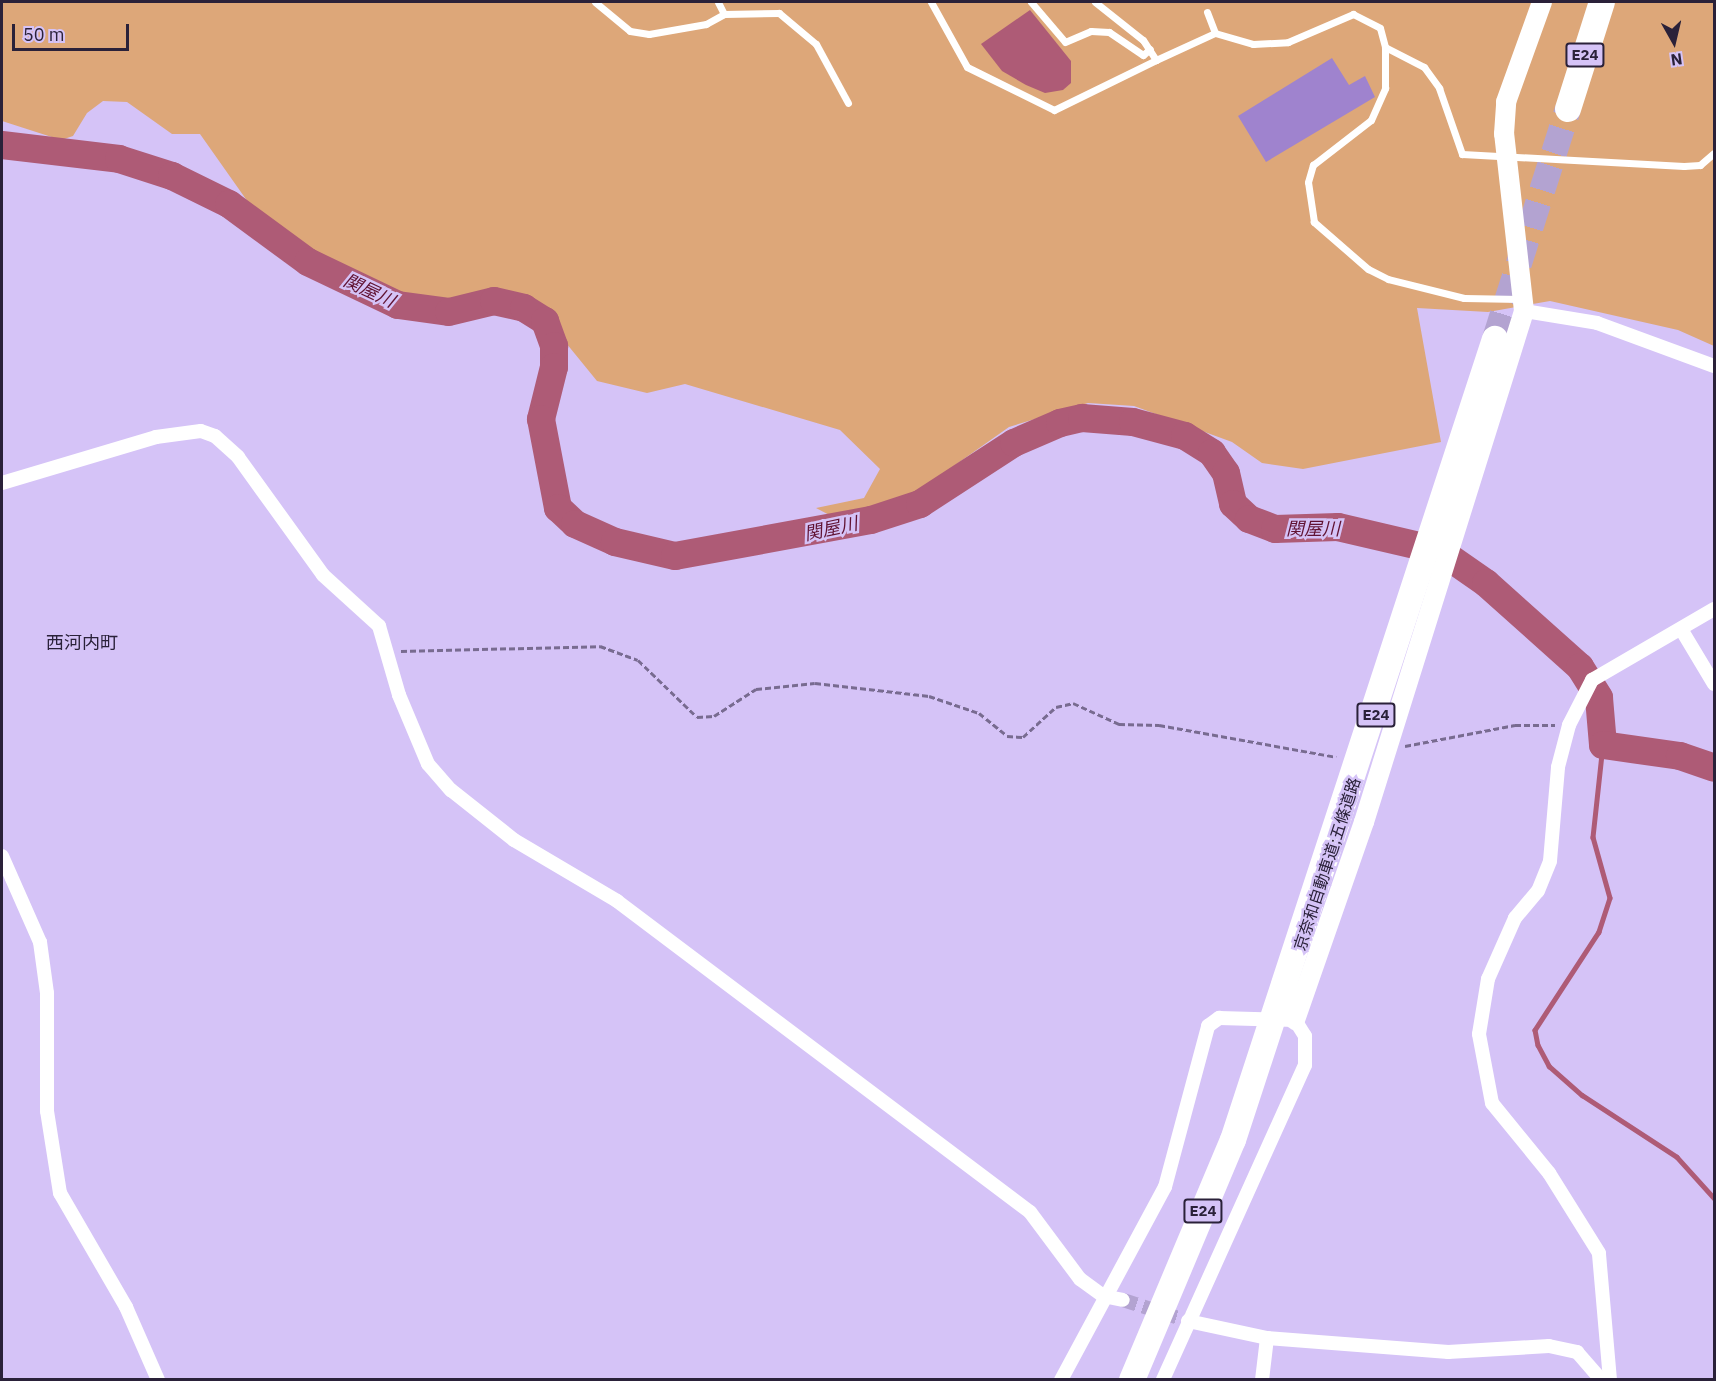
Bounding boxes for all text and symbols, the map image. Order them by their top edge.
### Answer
scale bar [15,12,132,50]
north arrow [1644,12,1704,72]
text: 50 m [23,23,65,46]
road number: E24 [1564,43,1606,67]
text: N [1669,49,1684,71]
water label: 関屋川 [340,270,398,312]
water label: 関屋川 [802,513,860,545]
water label: 関屋川 [1286,518,1340,540]
district label: 西河内町 [46,632,118,654]
road number: E24 [1355,703,1397,727]
street label: 京奈和自動車道;五條道路 [1290,775,1364,953]
road number: E24 [1182,1199,1224,1223]

